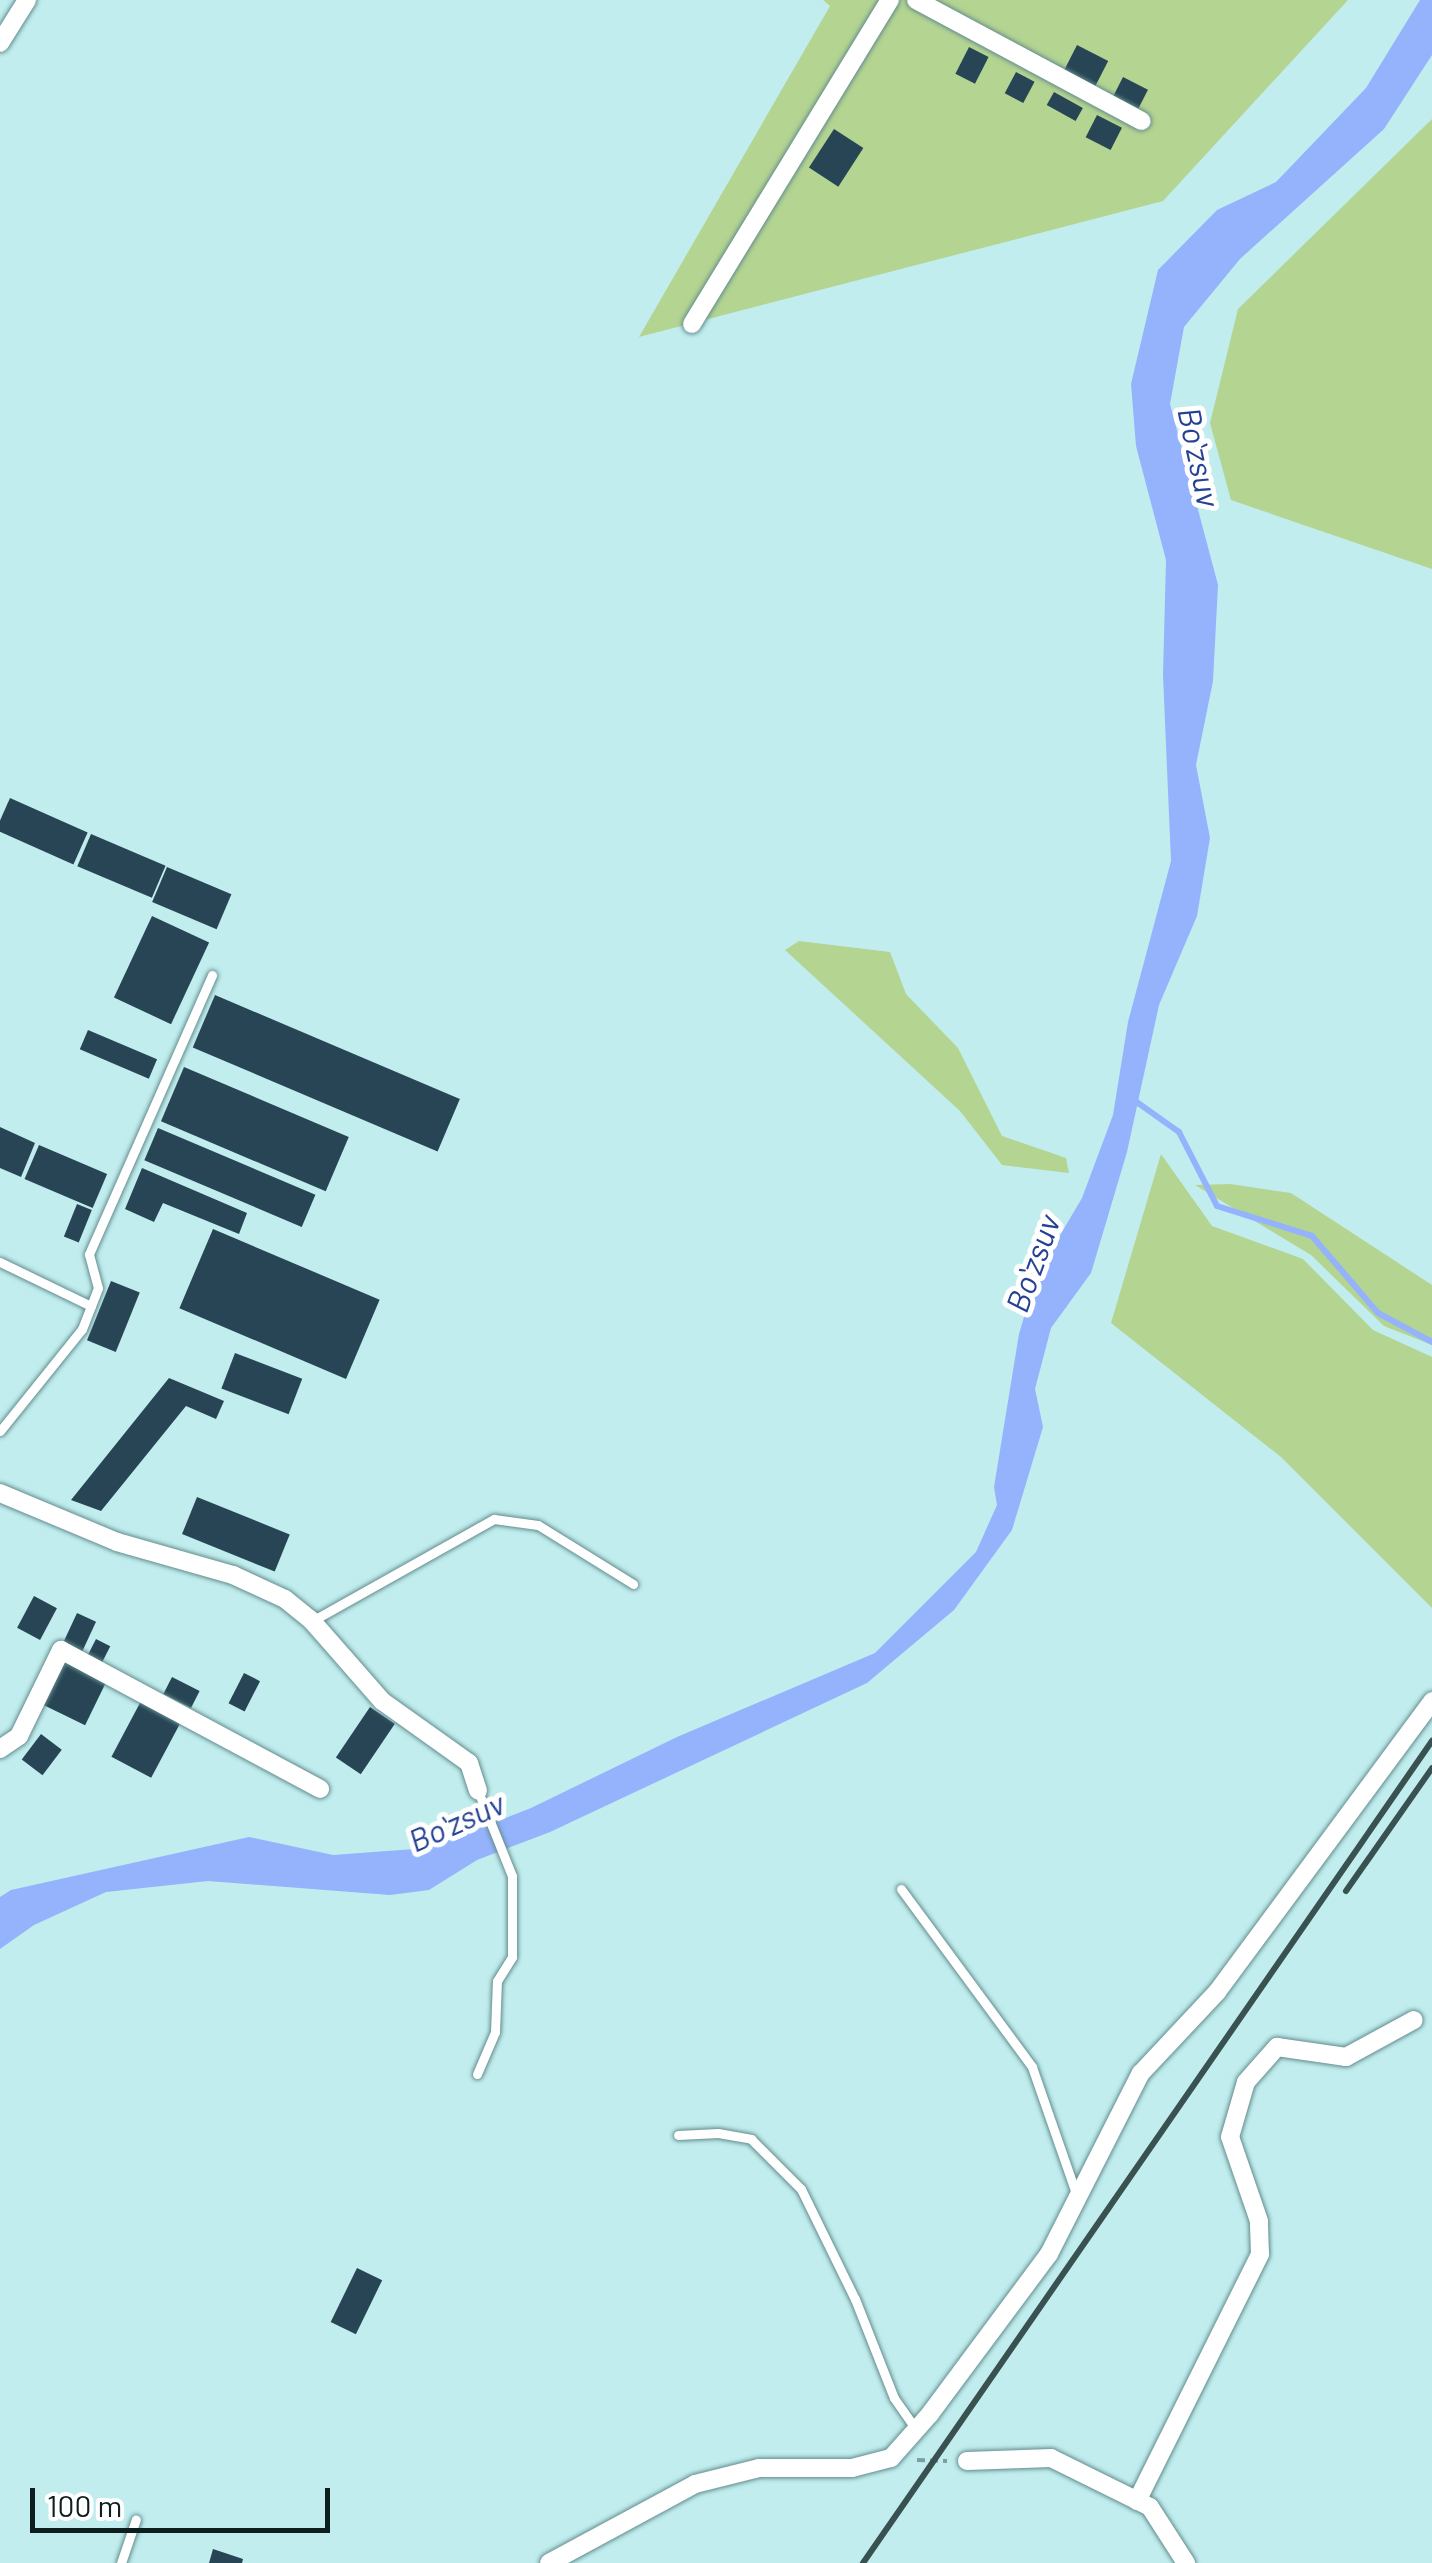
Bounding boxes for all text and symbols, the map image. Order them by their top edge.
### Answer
water label: Boʻzsuv [1171,404,1229,510]
water label: Boʻzsuv [997,1209,1067,1317]
water label: Boʻzsuv [402,1783,510,1859]
scale bar [35,2468,335,2530]
text: 100 m [47,2487,122,2523]

